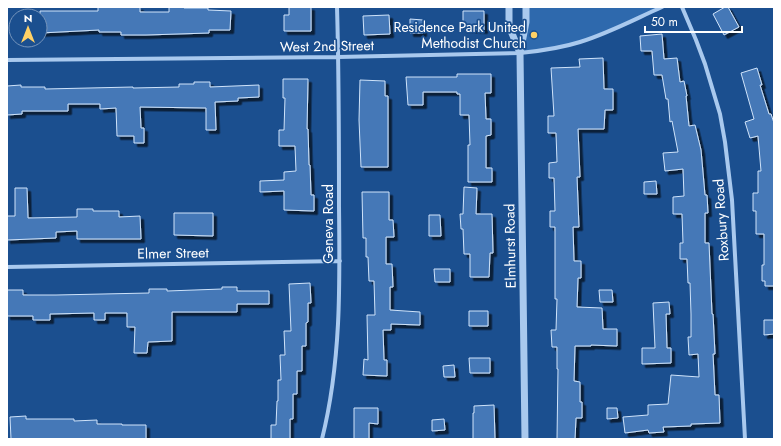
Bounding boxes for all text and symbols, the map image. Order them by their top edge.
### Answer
north arrow [8,8,48,48]
scale bar [645,8,742,34]
text: N [24,10,32,26]
text: 50 m [651,13,678,31]
place label: Residence Park United Methodist Church [394,17,526,53]
marker: Residence Park United Methodist Church [529,30,539,40]
street label: West 2nd Street [280,35,375,57]
street label: Roxbury Road [708,178,734,262]
street label: Geneva Road [318,184,338,264]
street label: Elmhurst Road [499,203,521,289]
street label: Elmer Street [137,242,210,264]

